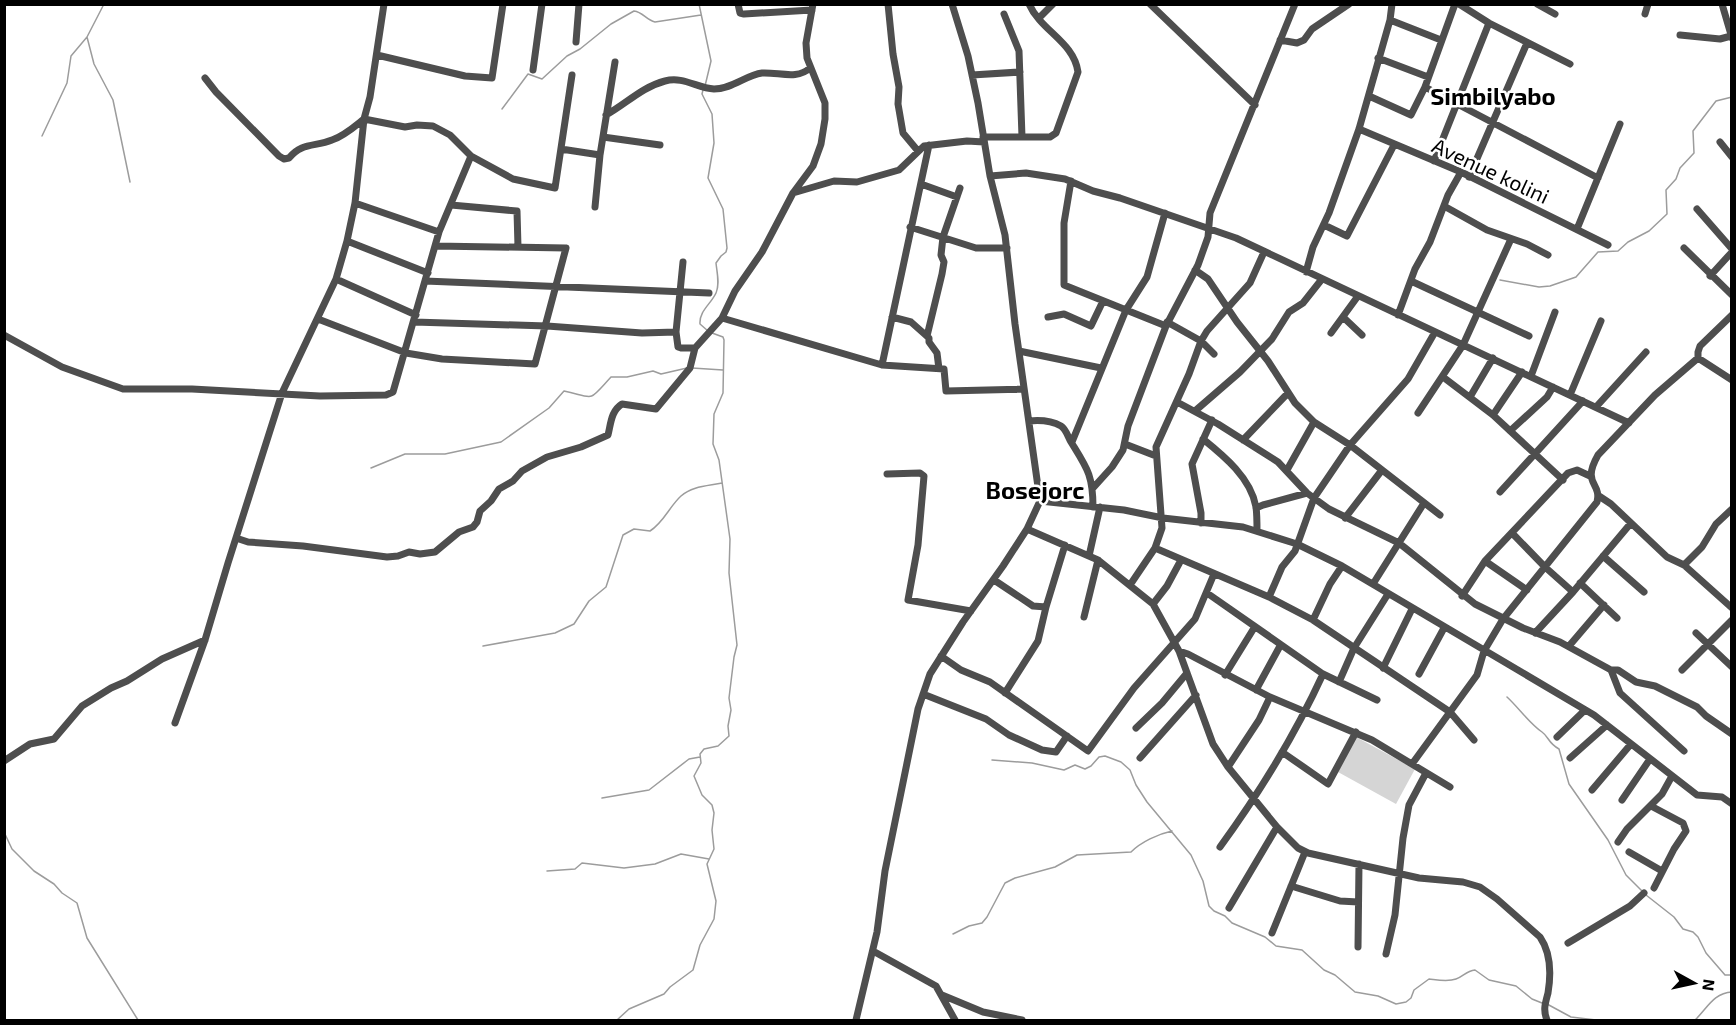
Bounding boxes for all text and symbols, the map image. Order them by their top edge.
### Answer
district label: Simbilyabo [1430,81,1556,110]
street label: Avenue kolini [1429,132,1553,208]
district label: Bosejorc [986,475,1084,504]
north arrow [1664,953,1724,1013]
text: N [1699,978,1720,992]

